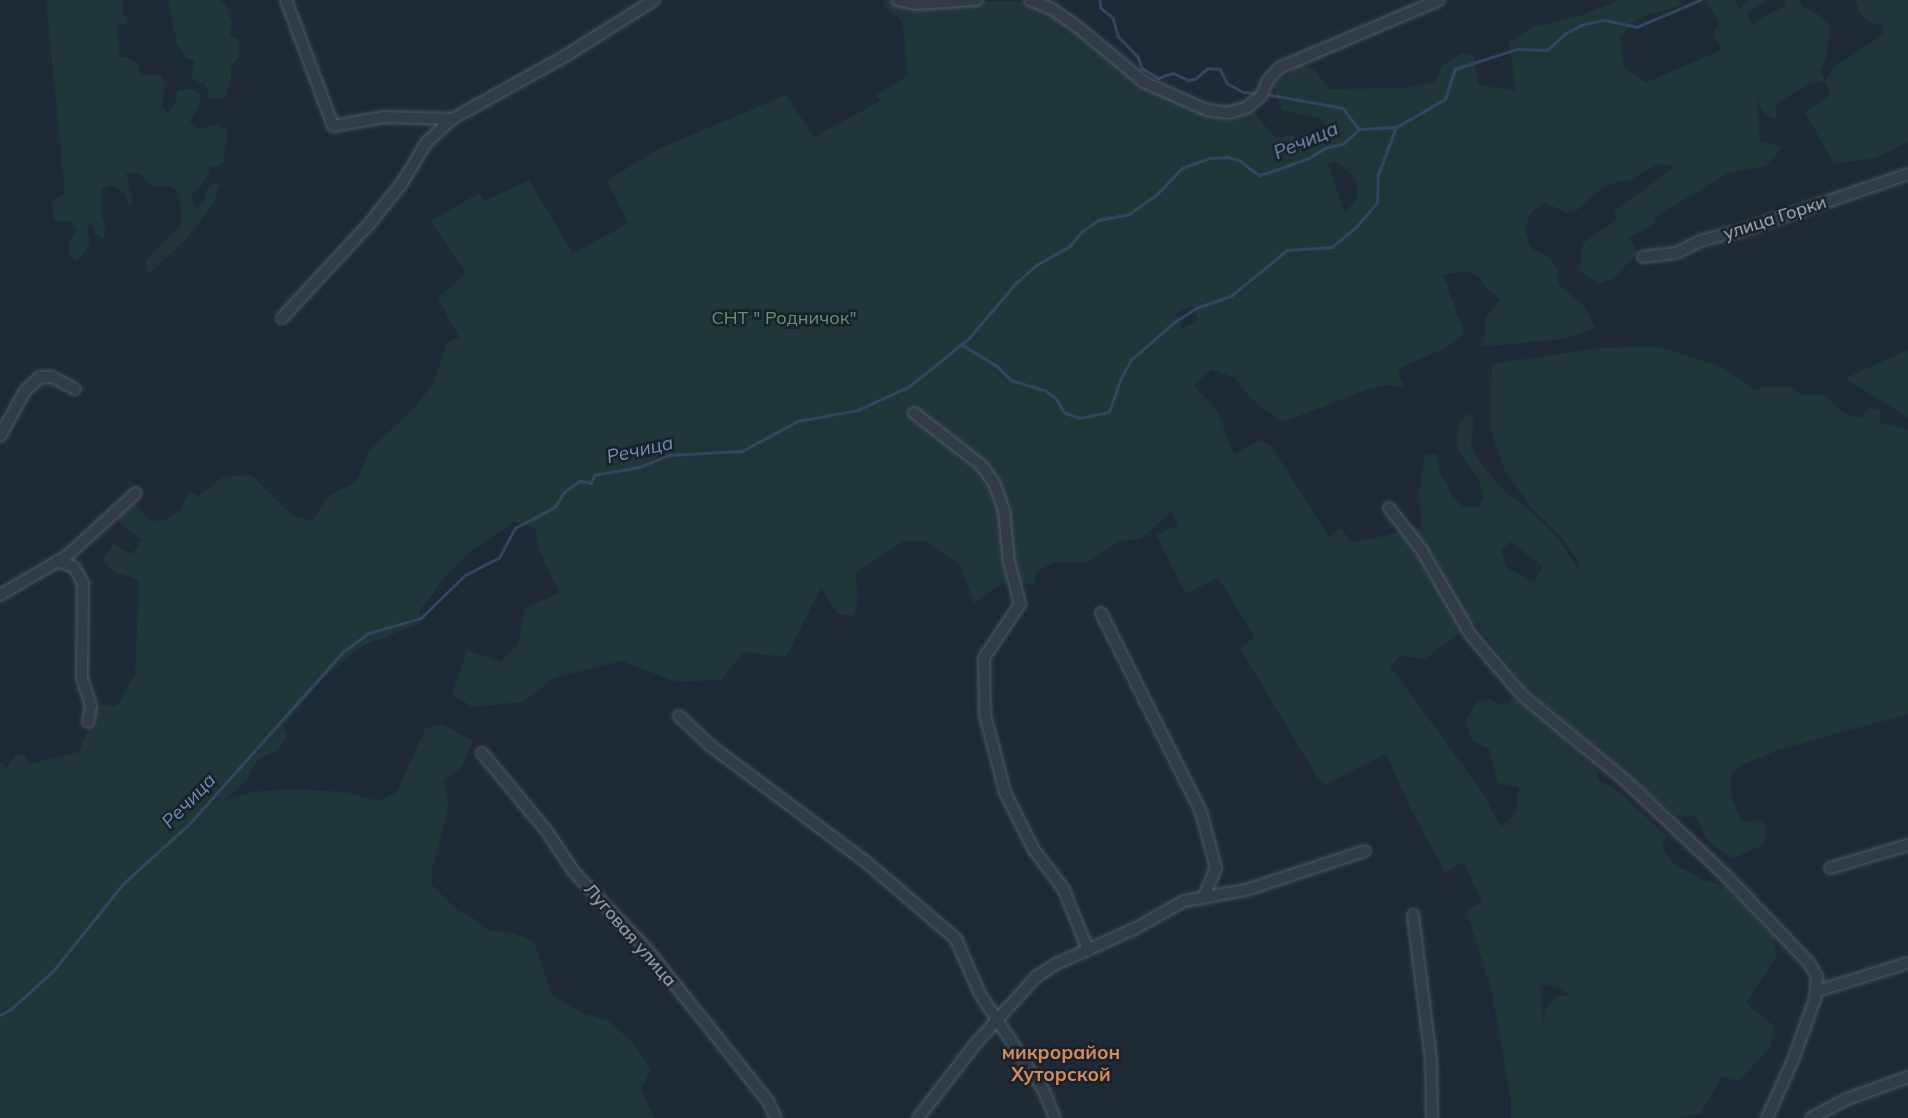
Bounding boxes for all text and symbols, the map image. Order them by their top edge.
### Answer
water label: Речица [1270,117,1342,165]
street label: улица Горки [1721,191,1829,245]
park label: СНТ " Родничок" [711,307,857,329]
water label: Речица [604,431,676,469]
water label: Речица [157,769,221,833]
street label: Луговая улица [579,879,681,991]
district label: микрорайон Хуторской [1002,1042,1120,1086]

